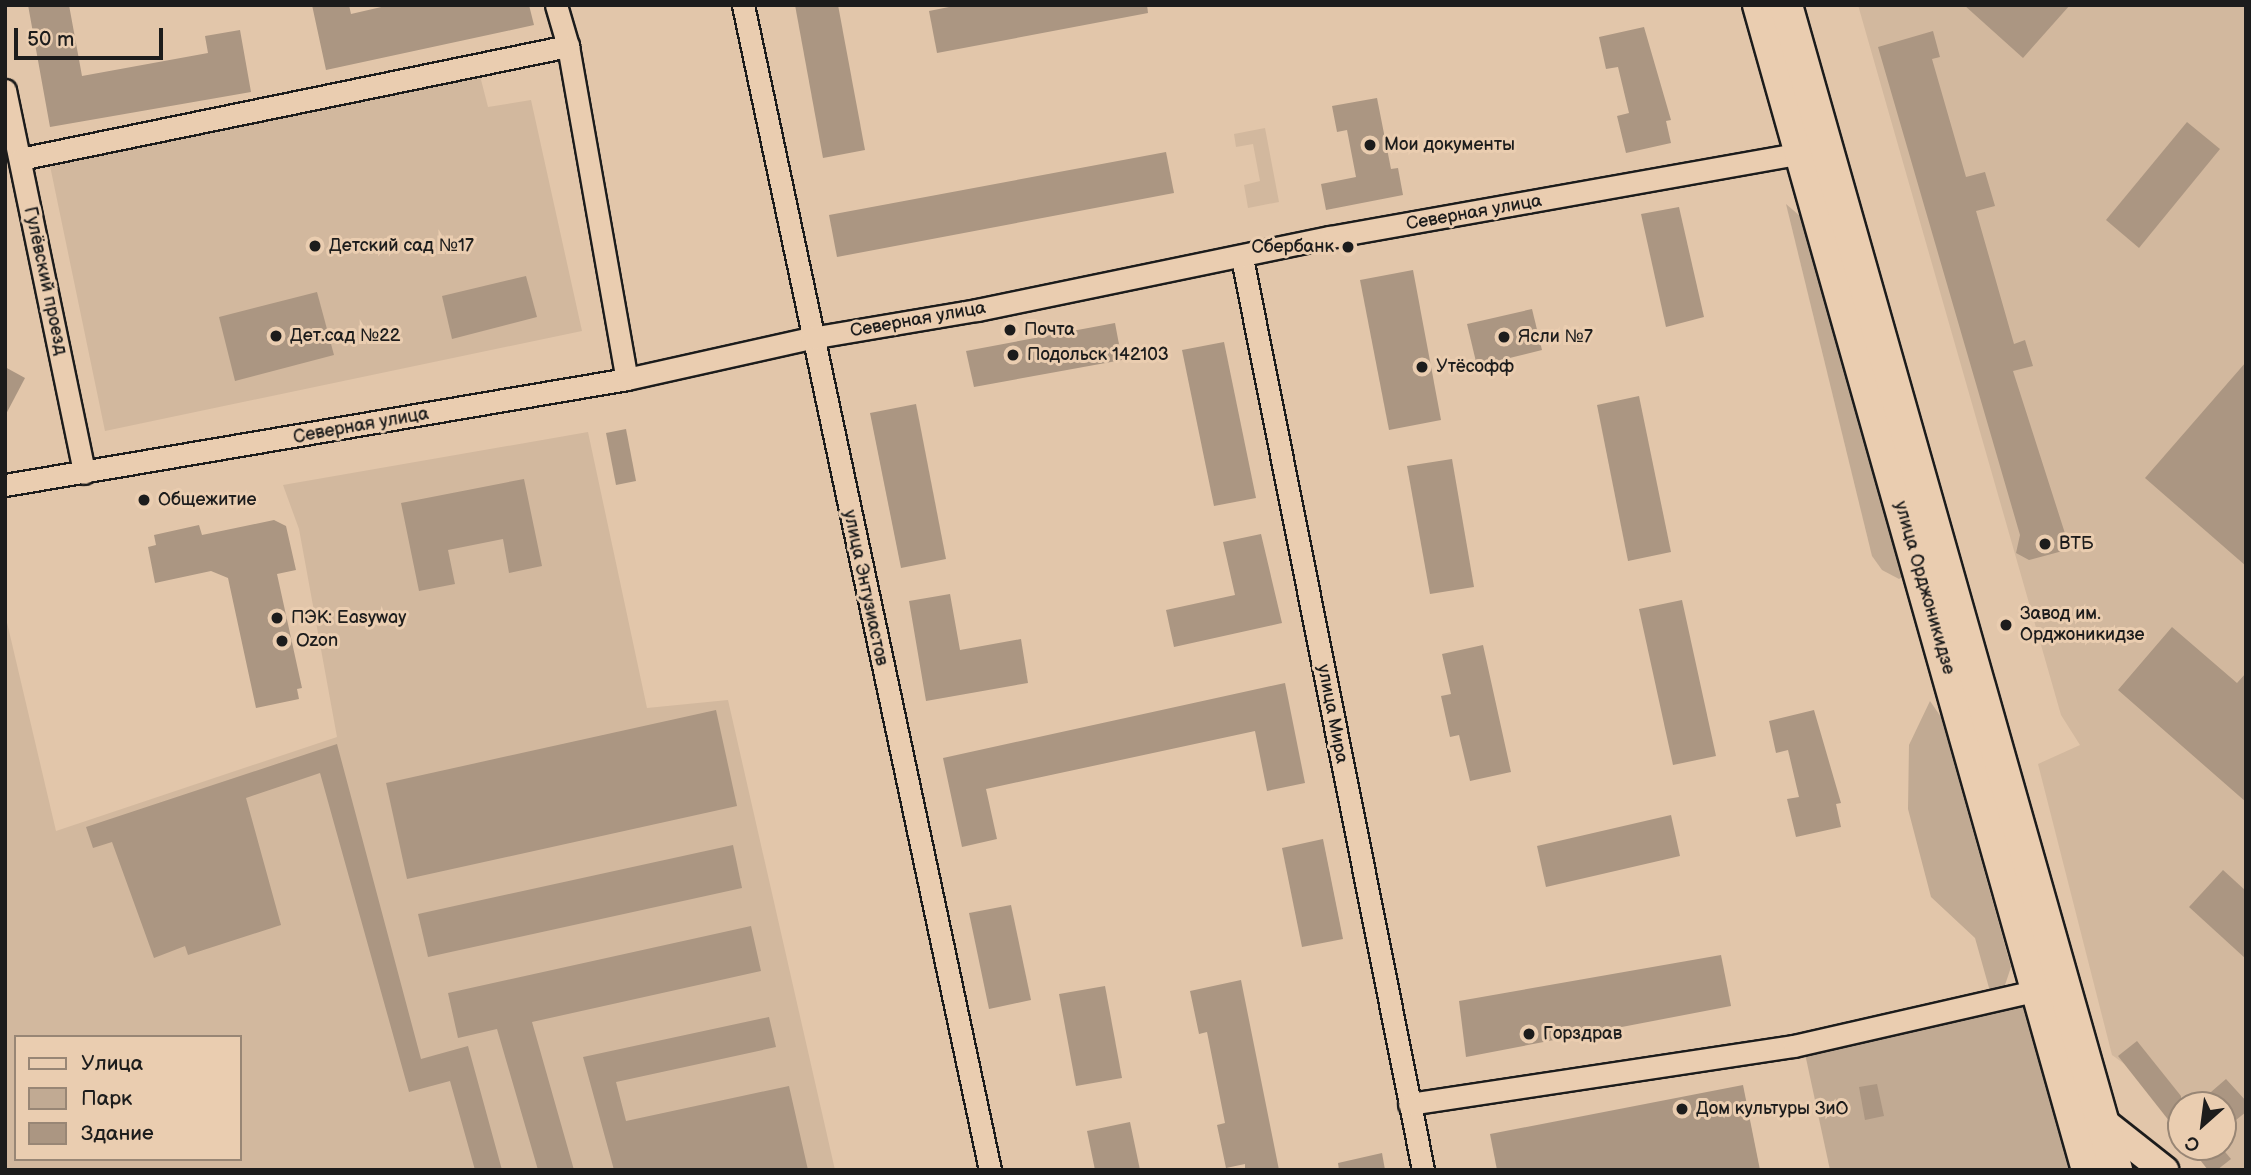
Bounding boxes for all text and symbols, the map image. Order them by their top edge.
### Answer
scale bar [18,14,166,58]
text: 50 m [27,27,74,52]
place label: Мои документы [1384,134,1515,156]
marker: Мои документы [1362,137,1378,153]
street label: Северная улица [1405,190,1543,236]
street label: Гулёвский проезд [19,205,71,357]
place label: Детский сад №17 [329,235,474,257]
place label: Сбербанк [1252,236,1334,258]
marker: Детский сад №17 [307,238,323,254]
marker: Сбербанк [1340,239,1356,255]
street label: Северная улица [849,297,987,343]
place label: Почта [1024,319,1075,341]
marker: Почта [1002,322,1018,338]
place label: Дет.сад №22 [290,325,400,347]
place label: Ясли №7 [1518,326,1593,348]
marker: Дет.сад №22 [268,328,284,344]
marker: Ясли №7 [1496,329,1512,345]
place label: Подольск 142103 [1027,344,1169,366]
marker: Подольск 142103 [1005,347,1021,363]
place label: Утёсофф [1436,356,1514,378]
marker: Утёсофф [1414,359,1430,375]
street label: Северная улица [292,403,430,449]
place label: Общежитие [158,489,257,511]
marker: Общежитие [136,492,152,508]
street label: улица Орджоникидзе [1889,499,1959,677]
street label: улица Энтузиастов [838,508,892,668]
place label: ВТБ [2059,533,2093,555]
marker: ВТБ [2037,536,2053,552]
place label: Завод им. Орджоникидзе [2020,604,2145,646]
place label: ПЭК: Easyway [291,607,406,629]
marker: ПЭК: Easyway [269,610,285,626]
marker: Завод им. Орджоникидзе [1998,617,2014,633]
place label: Ozon [296,630,338,652]
marker: Ozon [274,633,290,649]
street label: улица Мира [1312,663,1352,765]
place label: Горздрав [1543,1023,1622,1045]
marker: Горздрав [1521,1026,1537,1042]
legend [14,1035,242,1161]
text: Улица [81,1051,143,1076]
text: Парк [81,1086,132,1111]
north arrow [2167,1091,2237,1161]
place label: Дом культуры ЗиО [1696,1098,1848,1120]
marker: Дом культуры ЗиО [1674,1101,1690,1117]
text: Здание [81,1121,154,1146]
text: С [2182,1130,2204,1156]

